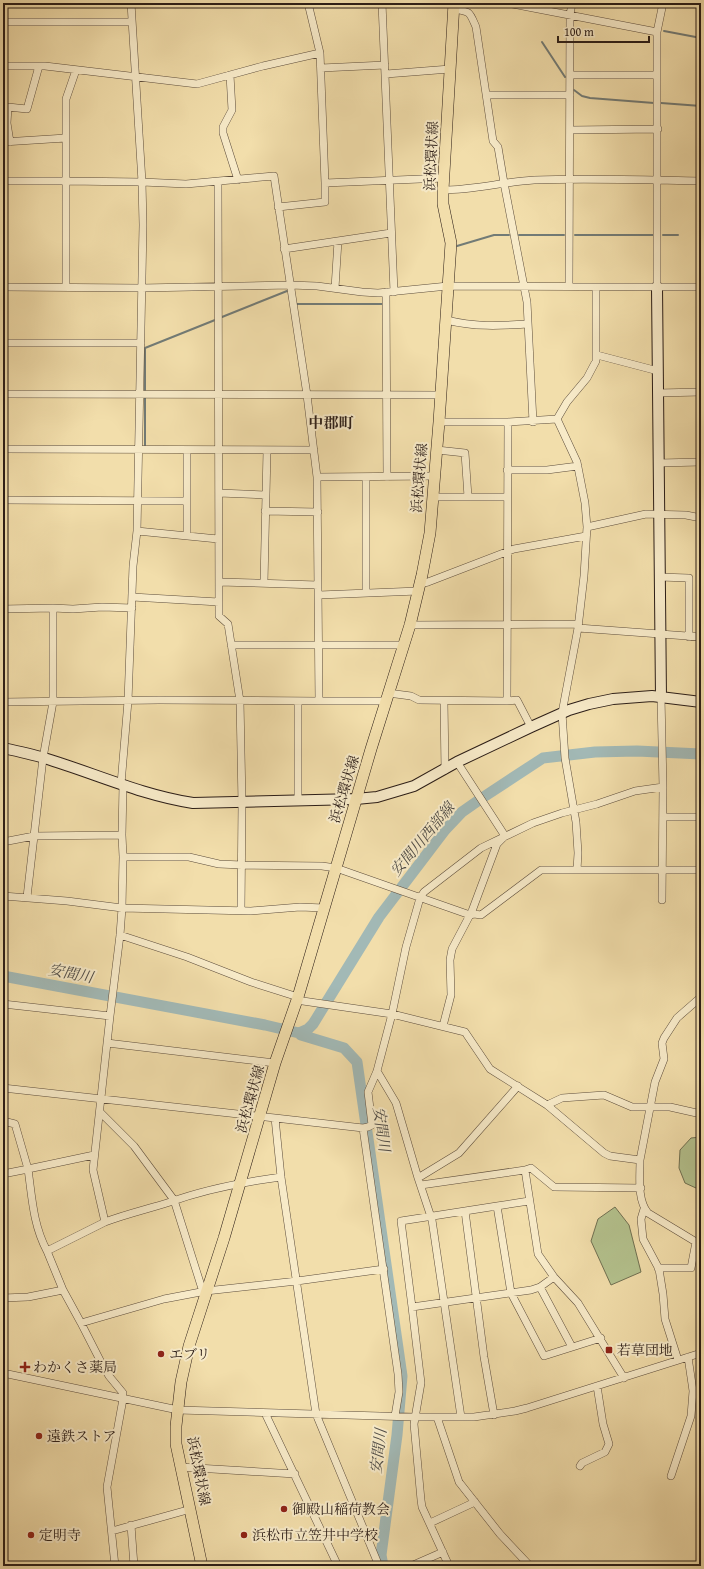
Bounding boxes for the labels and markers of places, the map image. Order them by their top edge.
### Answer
place label: 若草団地 [617,1340,673,1360]
place label: エブリ [169,1344,210,1364]
marker: 若草団地 [604,1345,614,1355]
marker: エブリ [156,1349,166,1359]
place label: わかくさ薬局 [33,1357,117,1377]
marker: わかくさ薬局 [20,1362,30,1372]
place label: 遠鉄ストア [47,1426,117,1446]
marker: 遠鉄ストア [34,1431,44,1441]
place label: 御殿山稲荷教会 [292,1499,390,1519]
marker: 御殿山稲荷教会 [279,1504,289,1514]
place label: 定明寺 [39,1525,81,1545]
place label: 浜松市立笠井中学校 [252,1525,378,1545]
marker: 定明寺 [26,1530,36,1540]
marker: 浜松市立笠井中学校 [239,1530,249,1540]

